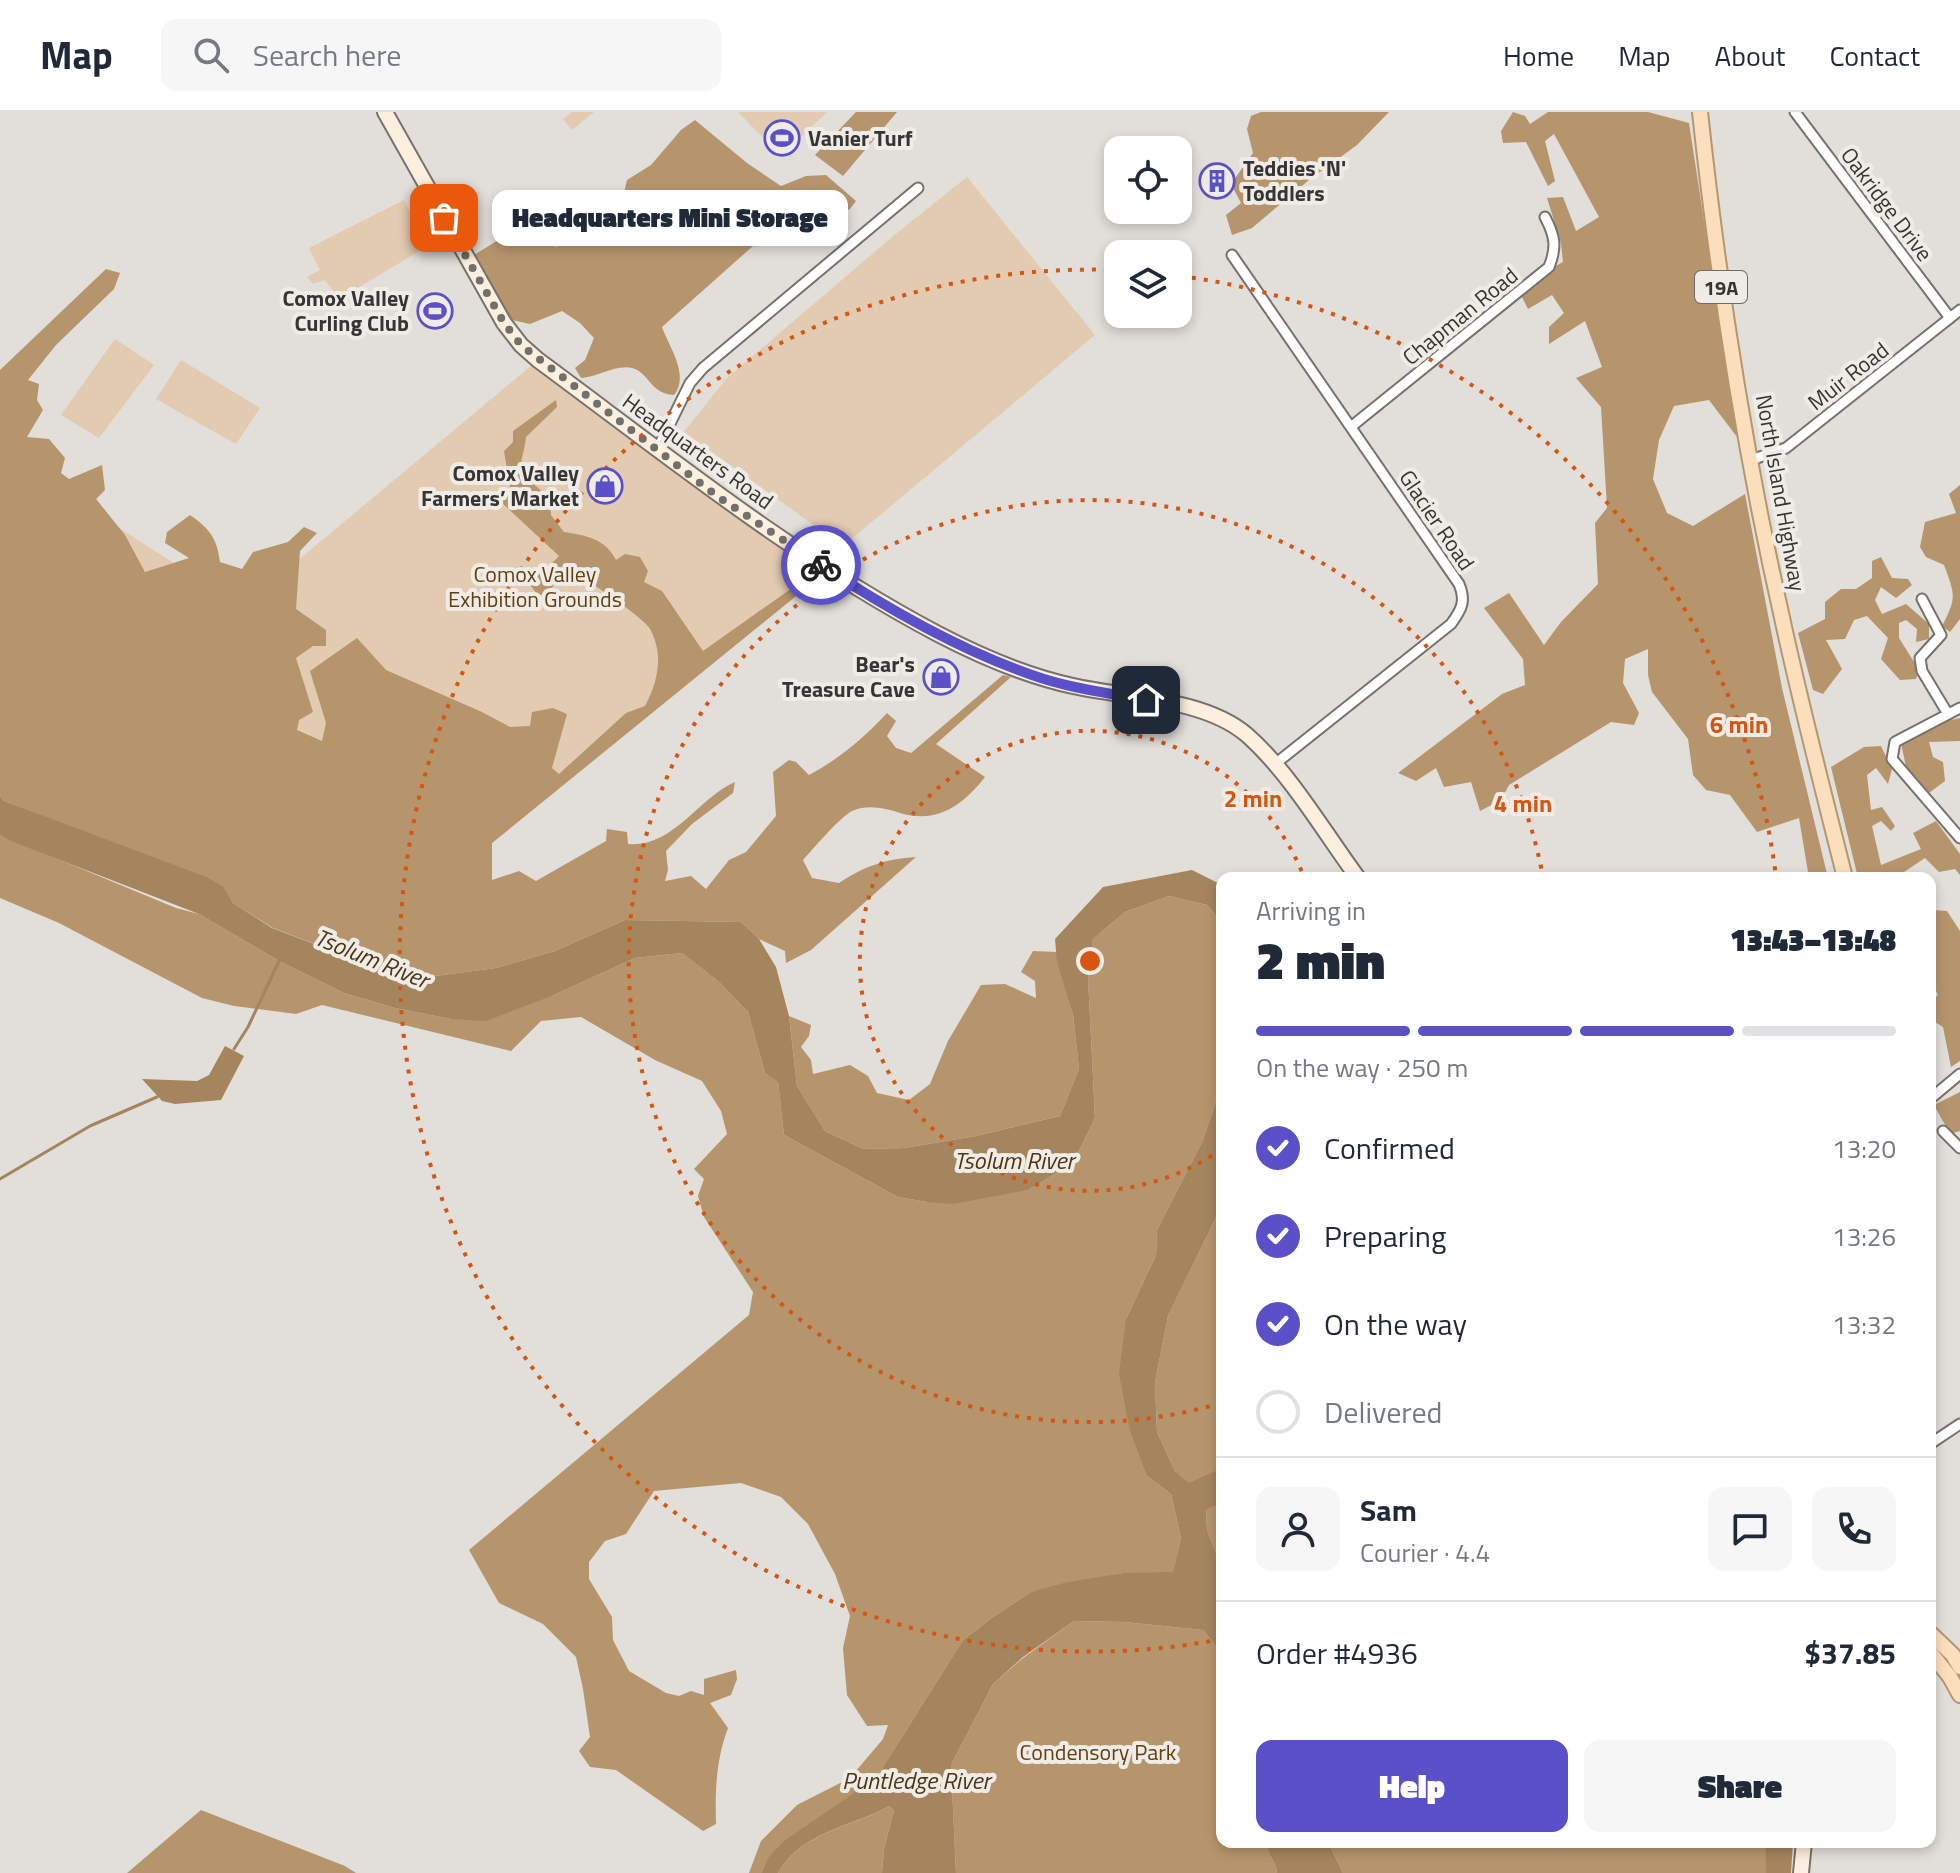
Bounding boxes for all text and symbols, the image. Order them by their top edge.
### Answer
search box [161,19,721,91]
text: Map [40,26,113,84]
text: Search here [253,32,402,78]
icon: search [189,33,233,77]
text: Home [1503,34,1574,77]
text: Map [1618,34,1671,77]
text: About [1715,34,1785,77]
text: Contact [1829,34,1920,77]
sports icon: Vanier Turf [763,119,801,157]
place label: Vanier Turf [808,121,913,155]
map controls [1104,136,1192,328]
button: locate [1104,136,1192,224]
street label: Oakridge Drive [1833,140,1941,268]
place label: Teddies 'N' Toddlers [1243,151,1346,210]
building icon: Teddies 'N' Toddlers [1198,162,1236,200]
pin [410,184,478,252]
callout: Headquarters Mini Storage [492,190,848,246]
icon: bag [422,196,466,240]
text: Headquarters Mini Storage [512,198,828,237]
button: layers [1104,240,1192,328]
street label: Chapman Road [1395,259,1525,373]
road number: 19A [1695,271,1747,303]
place label: Comox Valley Curling Club [282,281,409,340]
sports icon: Comox Valley Curling Club [416,292,454,330]
street label: Muir Road [1800,333,1896,419]
street label: Headquarters Road [615,384,781,518]
street label: North Island Highway [1747,392,1815,594]
place label: Comox Valley Farmers’ Market [421,456,579,515]
street label: Glacier Road [1391,463,1483,577]
shop icon: Comox Valley Farmers’ Market [586,467,624,505]
courier [781,525,861,605]
icon: bike [799,543,843,587]
park label: Comox Valley Exhibition Grounds [448,557,622,616]
place label: Bear's Treasure Cave [782,647,915,706]
shop icon: Bear's Treasure Cave [922,658,960,696]
pin [1112,666,1180,734]
icon: home [1124,678,1168,722]
text: 6 min [1710,706,1768,742]
text: 2 min [1224,780,1282,816]
text: 4 min [1494,785,1552,821]
text: Arriving in [1256,891,1366,930]
text: 13:43–13:48 [1730,917,1896,963]
water label: Tsolum River [310,919,438,998]
text: 2 min [1256,920,1385,999]
centre of rings [1076,947,1104,975]
text: On the way · 250 m [1256,1048,1468,1087]
text: Confirmed [1324,1125,1455,1171]
icon: check [1256,1126,1300,1170]
text: 13:20 [1832,1129,1896,1168]
water label: Tsolum River [954,1142,1078,1178]
text: Preparing [1324,1213,1446,1259]
icon: check [1256,1214,1300,1258]
text: 13:26 [1832,1217,1896,1256]
text: On the way [1324,1301,1467,1347]
icon: check [1256,1302,1300,1346]
text: 13:32 [1832,1305,1896,1344]
text: Delivered [1324,1389,1442,1435]
button: person [1256,1487,1340,1571]
text: Sam [1360,1487,1417,1533]
button: chat [1708,1487,1792,1571]
button: phone [1812,1487,1896,1571]
text: Courier · 4.4 [1360,1533,1490,1572]
text: Order #4936 [1256,1630,1418,1676]
text: $37.85 [1804,1630,1896,1676]
park label: Condensory Park [1020,1735,1177,1769]
button: Help [1256,1740,1568,1832]
button: Share [1584,1740,1896,1832]
water label: Puntledge River [842,1762,993,1798]

